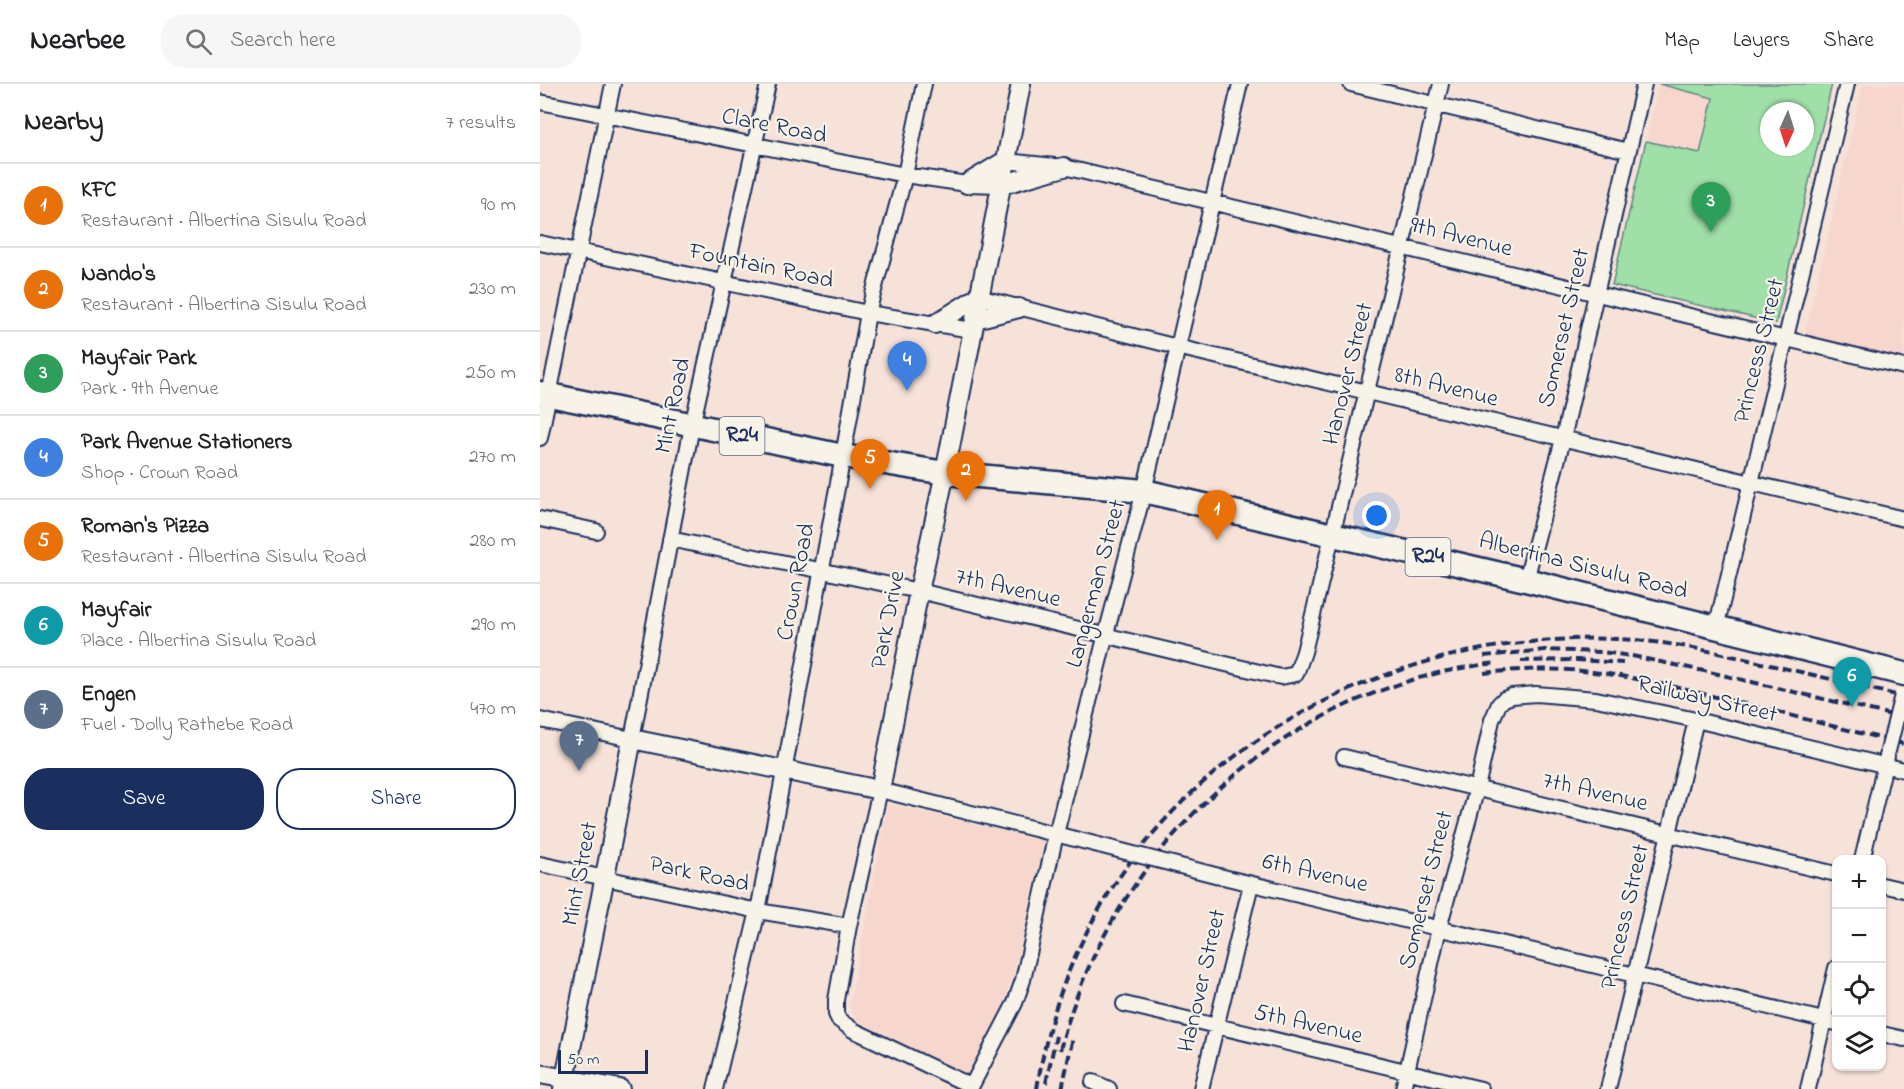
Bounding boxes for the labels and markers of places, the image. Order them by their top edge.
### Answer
pin: 3 [1692,182,1730,232]
pin: 4 [888,342,926,391]
pin: 5 [850,440,890,489]
pin: 2 [946,452,986,501]
pin: 1 [1198,490,1236,540]
pin: 6 [1832,658,1872,707]
pin: 7 [560,722,598,771]

